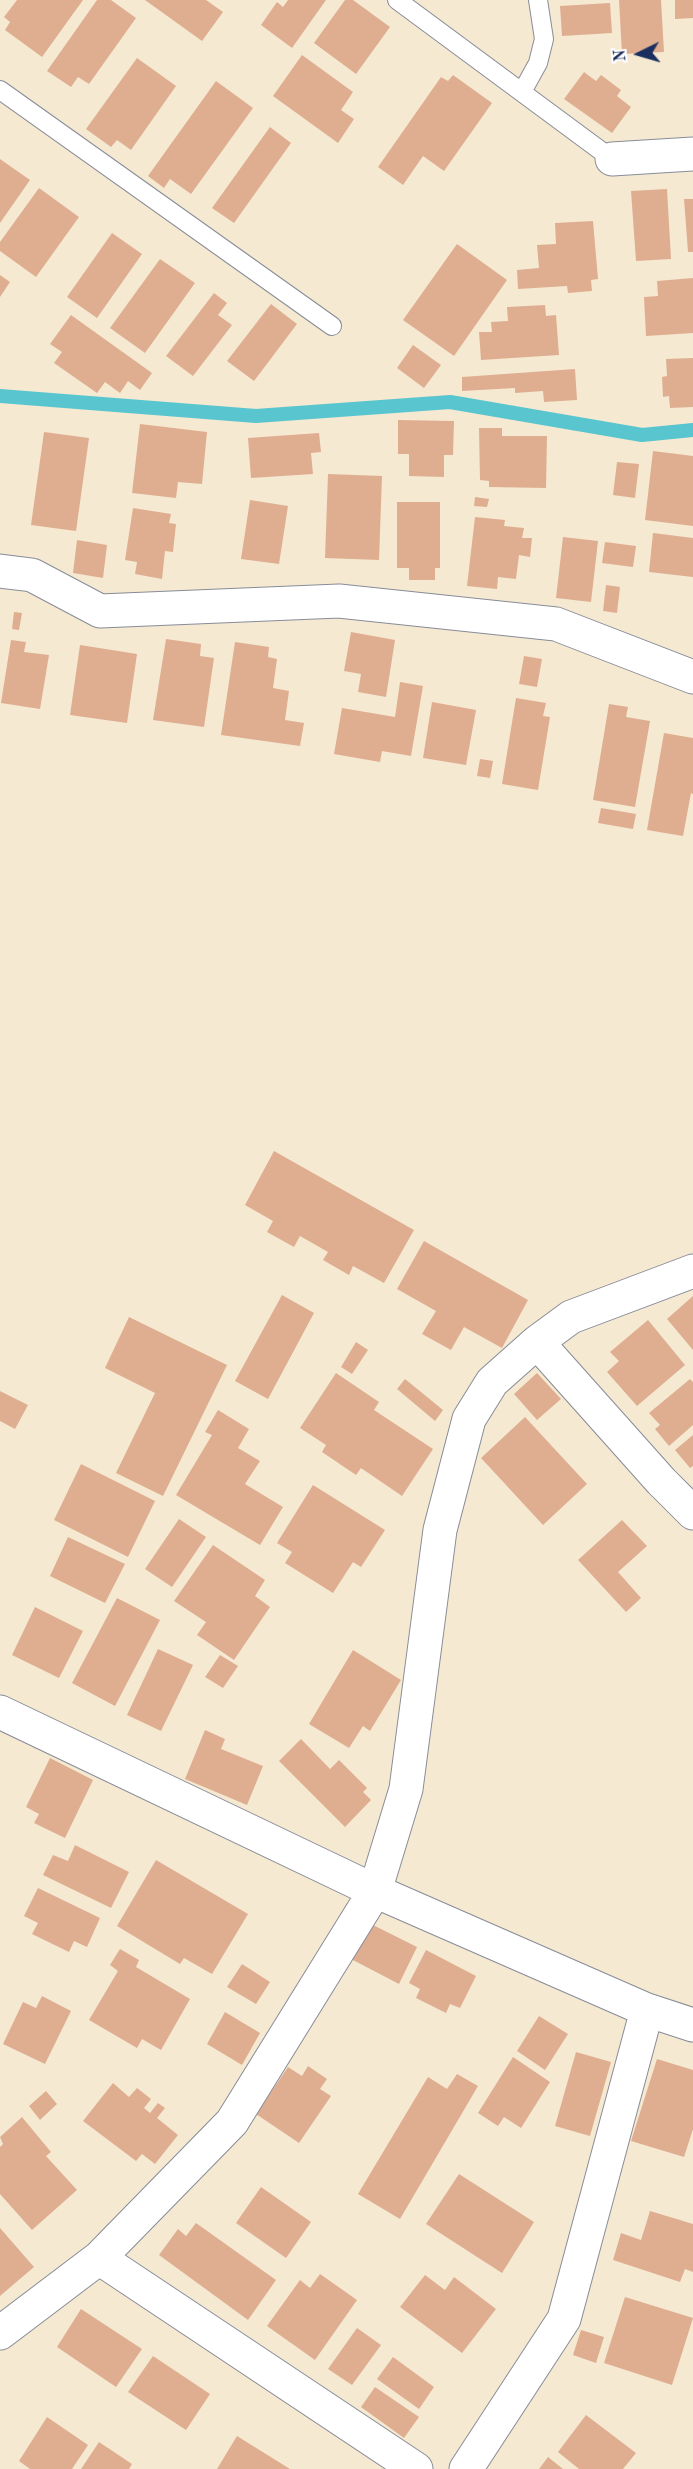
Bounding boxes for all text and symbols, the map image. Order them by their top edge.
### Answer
north arrow [609,24,669,84]
text: N [613,49,630,62]

